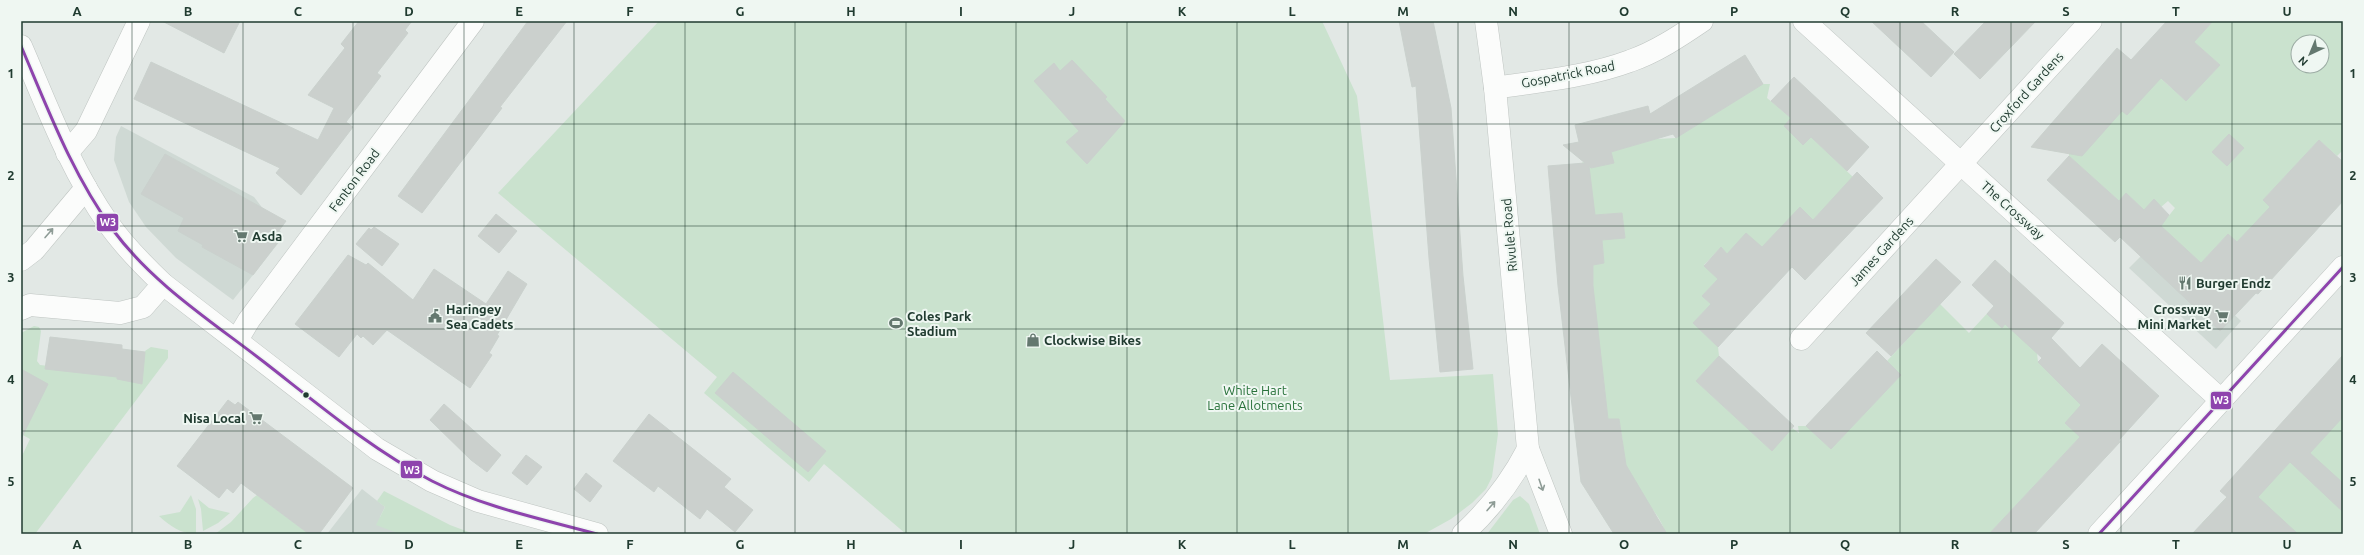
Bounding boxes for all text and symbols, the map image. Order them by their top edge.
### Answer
text: A [72,4,82,18]
text: B [184,4,193,18]
text: C [294,4,303,18]
text: D [404,4,414,18]
text: E [515,4,523,18]
text: F [626,4,634,18]
text: G [736,4,745,18]
text: H [846,4,856,18]
text: I [959,4,963,18]
text: J [1069,4,1075,18]
text: K [1178,4,1187,18]
text: L [1288,4,1296,18]
text: M [1397,4,1409,18]
text: N [1508,4,1518,18]
text: O [1619,4,1629,18]
text: P [1730,4,1738,18]
text: Q [1840,4,1850,18]
text: R [1951,4,1960,18]
text: S [2062,4,2070,18]
text: T [2172,4,2180,18]
text: U [2282,4,2292,18]
north arrow [2290,34,2330,74]
street label: Croxford Gardens [1986,49,2066,135]
text: N [2296,54,2310,68]
street label: Gospatrick Road [1520,58,1616,90]
text: 1 [7,66,15,80]
text: 1 [2349,66,2357,80]
street label: Fenton Road [326,146,382,214]
text: 2 [7,168,15,182]
text: 2 [2349,168,2357,182]
street label: The Crossway [1979,178,2047,242]
street label: Rivulet Road [1499,198,1519,272]
line badge: W3 [96,213,119,232]
street label: James Gardens [1846,213,1916,288]
text: W3 [100,216,116,228]
one-way arrow [44,228,53,238]
supermarket icon: Asda [233,228,249,244]
place label: Asda [252,229,282,243]
text: 3 [7,270,15,284]
text: 3 [2349,270,2357,284]
restaurant icon: Burger Endz [2177,275,2193,291]
place label: Burger Endz [2196,276,2271,290]
place label: Haringey Sea Cadets [446,302,514,331]
place label: Crossway Mini Market [2138,302,2211,331]
public building icon: Haringey Sea Cadets [427,308,443,324]
supermarket icon: Crossway Mini Market [2214,308,2230,324]
place label: Coles Park Stadium [907,309,972,338]
sports icon: Coles Park Stadium [888,315,904,331]
shop icon: Clockwise Bikes [1025,332,1041,348]
place label: Clockwise Bikes [1044,333,1141,347]
text: 4 [7,372,15,386]
text: 4 [2349,372,2357,386]
park label: White Hart Lane Allotments [1207,383,1303,412]
unlabelled marker [301,390,311,400]
line badge: W3 [2210,391,2232,410]
text: W3 [2213,394,2229,406]
supermarket icon: Nisa Local [248,410,264,426]
place label: Nisa Local [183,411,245,425]
line badge: W3 [400,460,423,479]
text: W3 [404,464,420,476]
text: 5 [7,474,15,488]
text: 5 [2349,474,2357,488]
one-way arrow [1538,479,1546,491]
one-way arrow [1486,501,1495,512]
text: A [72,537,82,551]
text: B [184,537,193,551]
text: C [294,537,303,551]
text: D [404,537,414,551]
text: E [515,537,523,551]
text: F [626,537,634,551]
text: G [736,537,745,551]
text: H [846,537,856,551]
text: I [959,537,963,551]
text: J [1069,537,1075,551]
text: K [1178,537,1187,551]
text: L [1288,537,1296,551]
text: M [1397,537,1409,551]
text: N [1508,537,1518,551]
text: O [1619,537,1629,551]
text: P [1730,537,1738,551]
text: Q [1840,537,1850,551]
text: R [1951,537,1960,551]
text: S [2062,537,2070,551]
text: T [2172,537,2180,551]
text: U [2282,537,2292,551]

